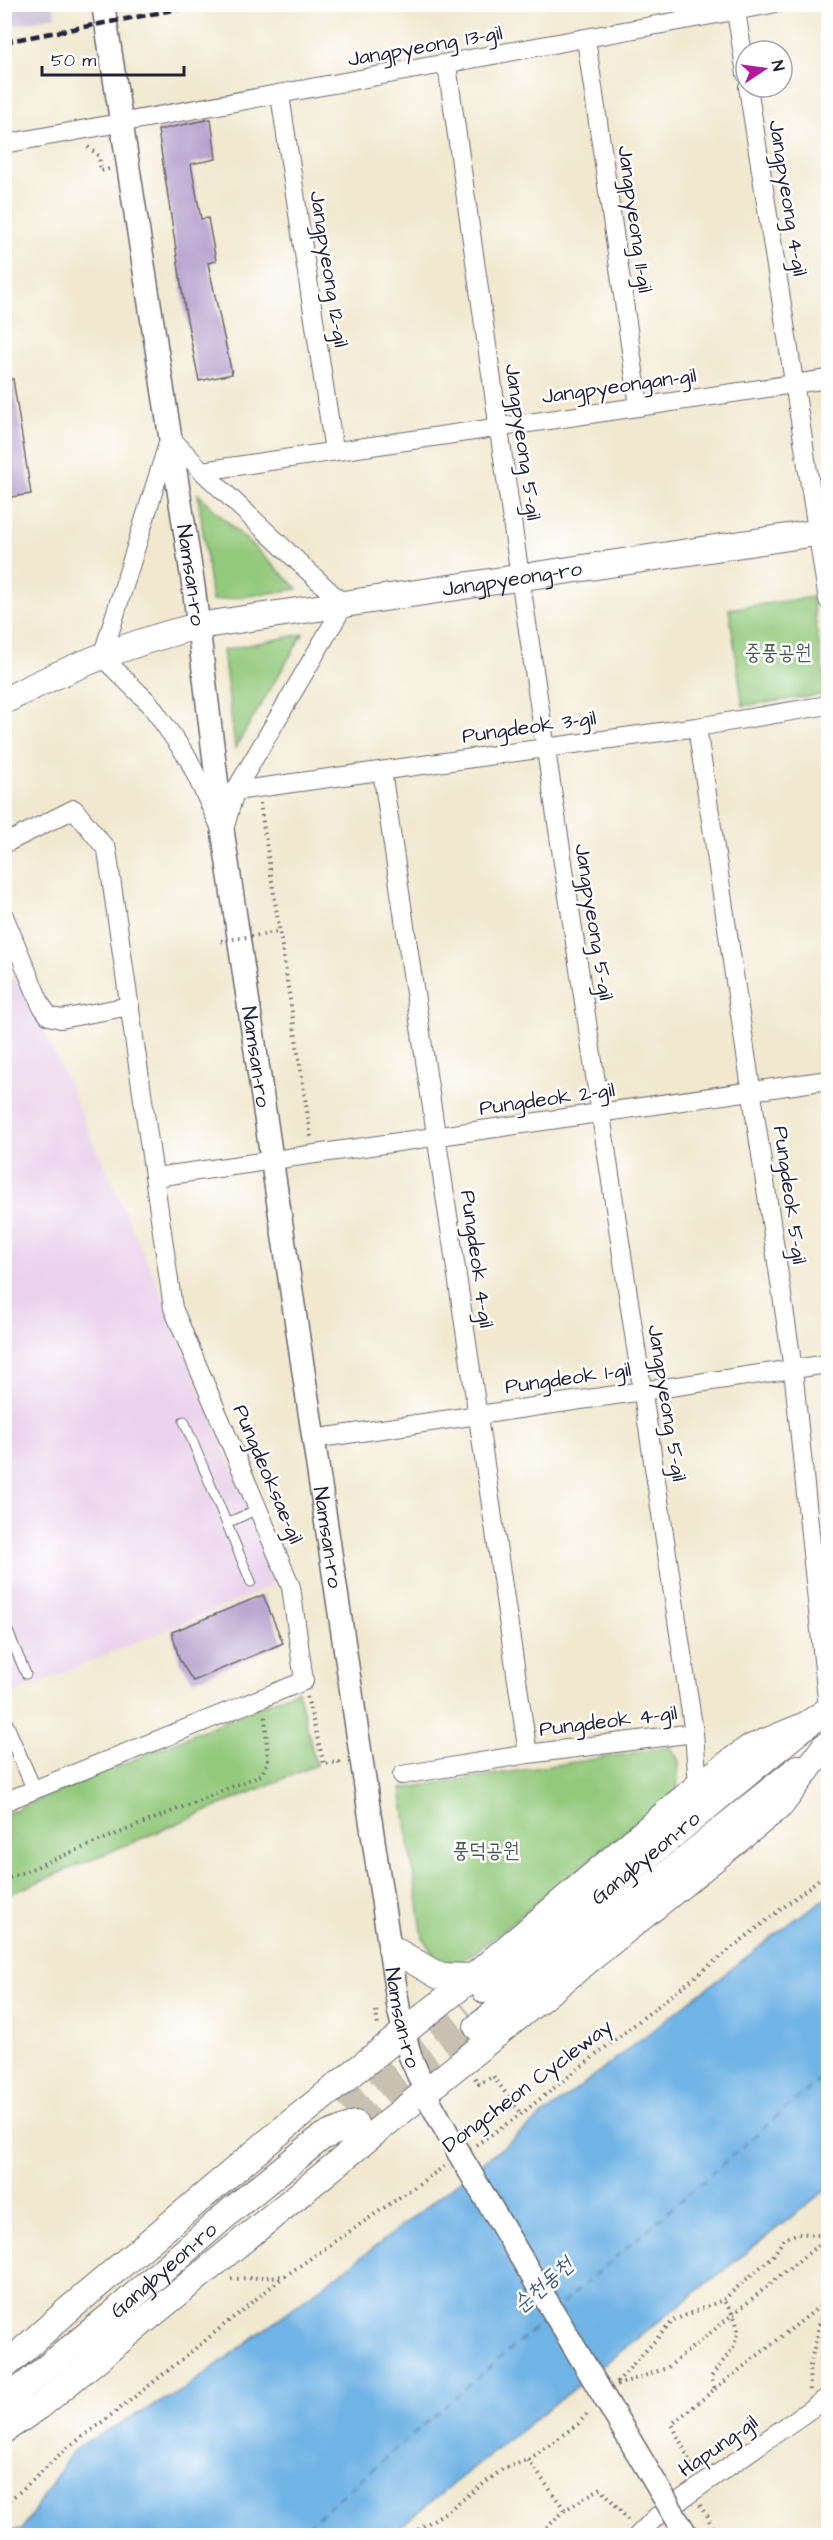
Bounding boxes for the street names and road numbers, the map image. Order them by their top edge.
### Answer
street label: Jangpyeong 13-gil [345,18,505,76]
street label: Jangpyeong 4-gil [759,118,815,278]
street label: Jangpyeong 11-gil [608,143,660,295]
street label: Jangpyeong 12-gil [300,189,356,350]
street label: Jangpyeongan-gil [540,361,698,413]
street label: Jangpyeong 5-gil [496,362,548,523]
street label: Namsan-ro [170,523,213,628]
street label: Jangpyeong-ro [440,554,584,603]
street label: Pungdeok 3-gil [460,703,598,753]
street label: Jangpyeong 5-gil [565,842,621,1003]
street label: Namsan-ro [235,1004,278,1109]
street label: Pungdeok 2-gil [477,1075,617,1125]
street label: Pungdeok 5-gil [764,1124,814,1266]
street label: Pungdeok 4-gil [451,1188,501,1330]
street label: Jangpyeong 5-gil [638,1323,694,1484]
street label: Pungdeok 1-gil [503,1355,633,1403]
street label: Pungdeoksae-gil [224,1400,310,1549]
street label: Namsan-ro [306,1485,350,1590]
street label: Pungdeok 4-gil [537,1698,679,1746]
street label: Gangbyeon-ro [585,1804,706,1911]
street label: Namsan-ro [378,1966,428,2073]
street label: Dongcheon Cycleway [436,2012,620,2161]
street label: Gangbyeon-ro [104,2215,223,2325]
street label: Hapung-gil [672,2408,765,2486]

